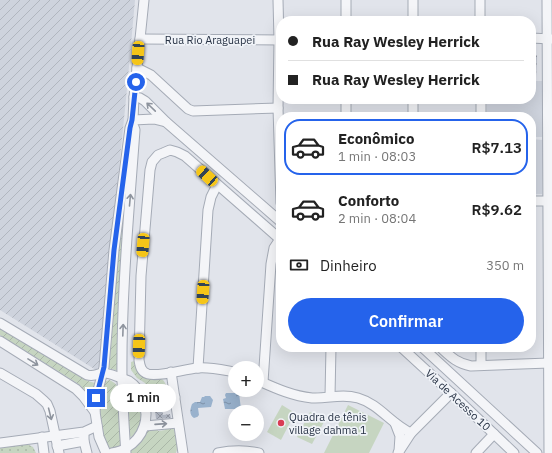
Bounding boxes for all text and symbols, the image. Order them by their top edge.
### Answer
text: Rua Ray Wesley Herrick [312,32,480,51]
street label: Rua Rio Araguapei [165,33,255,47]
car [131,41,145,65]
text: Rua Ray Wesley Herrick [312,70,480,89]
route start [127,73,145,91]
one-way arrow [146,102,156,112]
icon: car [290,129,326,165]
text: Econômico [338,129,414,148]
text: R$7.13 [472,138,522,157]
text: 1 min · 08:03 [338,148,416,165]
car [194,164,220,188]
icon: car [290,191,326,227]
text: Conforto [338,191,399,210]
one-way arrow [126,194,133,207]
text: R$9.62 [472,200,522,219]
text: 2 min · 08:04 [338,210,416,227]
car [136,233,150,257]
icon: cash [288,254,310,276]
text: Dinheiro [320,256,377,275]
text: 350 m [486,257,524,274]
car [196,280,210,304]
button: Confirmar [288,298,524,344]
one-way arrow [119,324,127,337]
car [133,334,145,358]
one-way arrow [27,358,39,366]
map controls [228,361,264,441]
button: + [228,361,264,397]
street label: Via de Acesso 10 [422,366,494,434]
callout: 1 min [110,384,176,412]
route end [87,389,105,407]
text: 1 min [126,389,160,406]
button: − [228,405,264,441]
one-way arrow [47,407,54,420]
place label: Quadra de tênis village dahma 1 [289,410,367,437]
marker: Quadra de tênis village dahma 1 [276,418,286,428]
one-way arrow [155,421,168,428]

